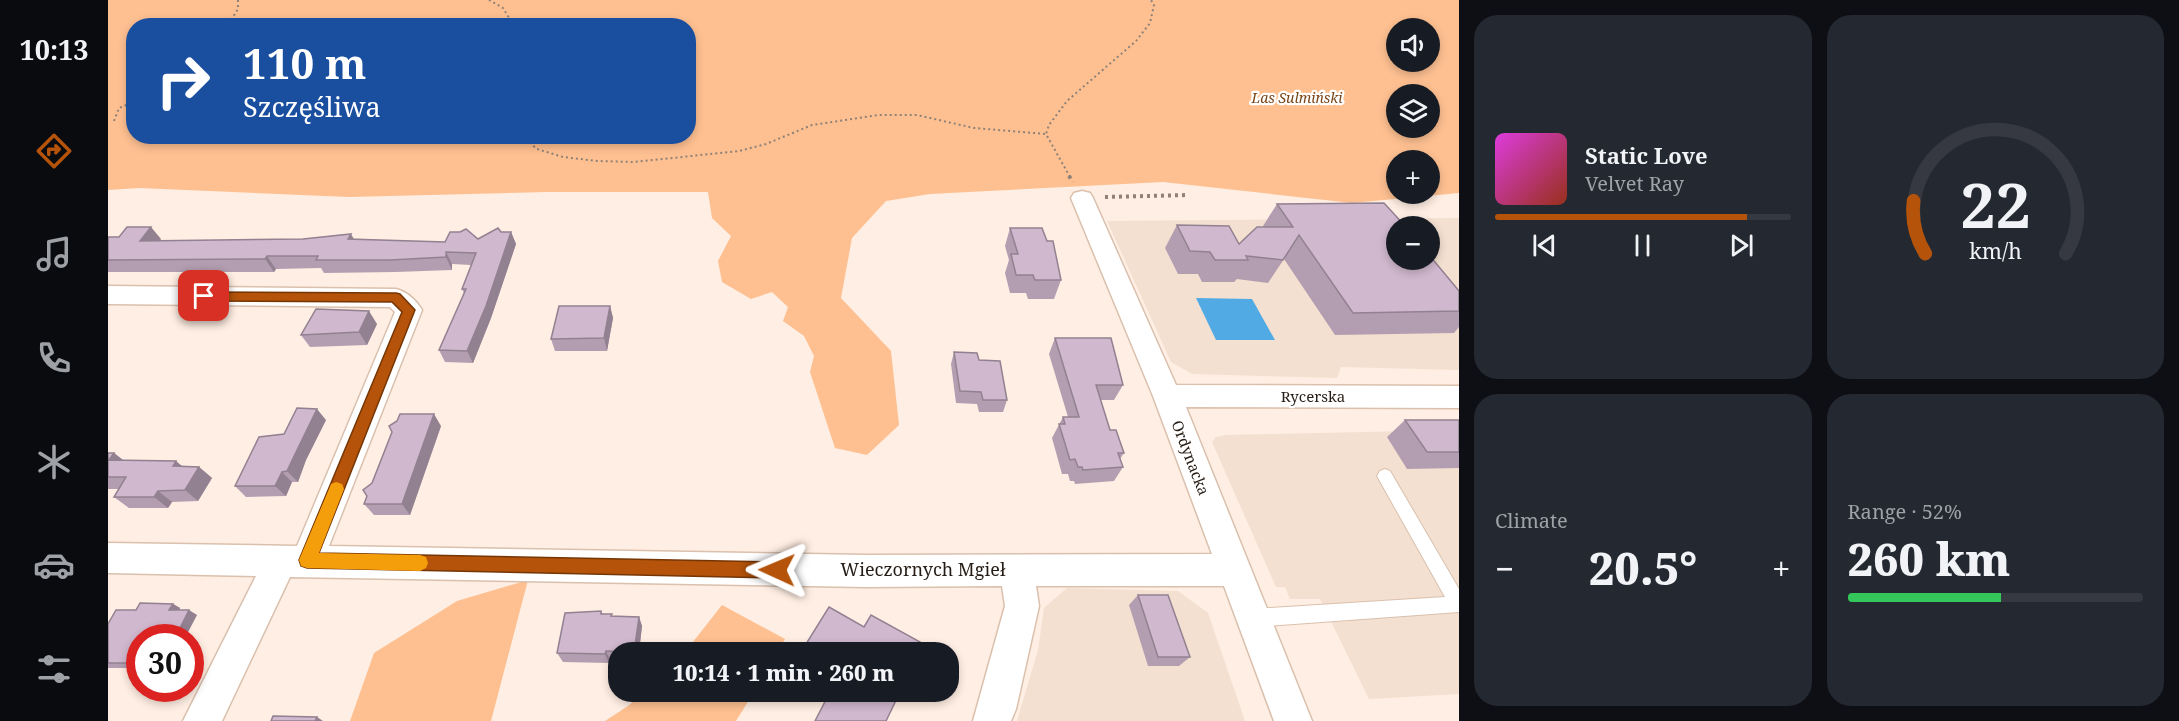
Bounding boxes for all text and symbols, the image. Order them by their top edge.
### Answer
map controls [1386,18,1440,270]
button: sound [1386,18,1440,72]
text: 10:13 [19,31,89,68]
text: 110 m [243,34,367,91]
icon: right [144,42,222,120]
button: layers [1386,84,1440,138]
text: Szczęśliwa [243,88,381,125]
park label: Las Sulmiński [1250,88,1343,107]
icon: directions [33,130,75,172]
text: Static Love [1585,140,1708,170]
button: + [1386,150,1440,204]
text: 22 [1960,161,2031,246]
text: Velvet Ray [1585,170,1684,197]
button: − [1386,216,1440,270]
icon: previous [1528,229,1561,262]
icon: pause [1626,229,1659,262]
icon: next [1725,229,1758,262]
icon: music [33,233,75,275]
text: km/h [1969,237,2022,266]
pin [178,270,229,321]
icon: arrive [187,279,220,312]
icon: phone [33,337,75,379]
street label: Rycerska [1281,386,1345,406]
street label: Ordynacka [1168,417,1214,498]
icon: climate [33,441,75,483]
text: Range · 52% [1848,498,1962,525]
text: Climate [1495,507,1568,534]
text: 260 km [1848,528,2010,589]
text: 20.5° [1589,537,1697,598]
position arrow [745,538,809,602]
icon: car [33,544,75,586]
text: − [1495,546,1514,591]
text: + [1772,546,1791,591]
street label: Wieczornych Mgieł [840,557,1006,581]
speed limit sign: 30 [126,624,204,702]
icon: filters [33,648,75,690]
text: 10:14 · 1 min · 260 m [673,657,894,687]

